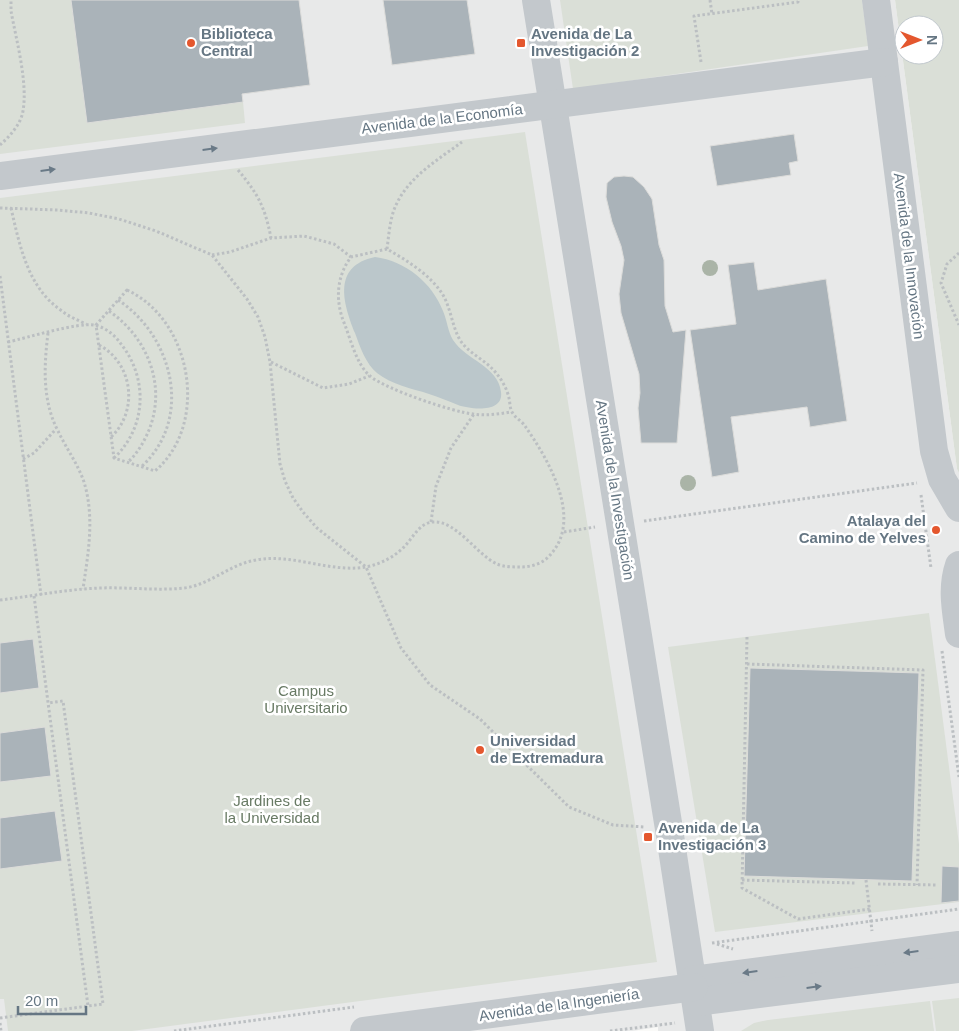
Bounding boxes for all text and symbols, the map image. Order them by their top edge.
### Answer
north arrow [894,15,944,65]
place label: Biblioteca Central [201,25,273,59]
place label: Avenida de La Investigación 2 [531,25,639,59]
text: N [924,35,940,45]
marker: Biblioteca Central [185,37,197,49]
marker: Avenida de La Investigación 2 [515,37,527,49]
street label: Avenida de la Economía [360,100,524,137]
one-way arrow [202,145,218,153]
one-way arrow [41,166,57,174]
street label: Avenida de la Innovación [891,172,928,340]
street label: Avenida de la Investigación [593,399,638,581]
place label: Atalaya del Camino de Yelves [799,512,926,546]
marker: Atalaya del Camino de Yelves [930,524,942,536]
park label: Campus Universitario [264,682,348,716]
place label: Universidad de Extremadura [490,732,604,766]
marker: Universidad de Extremadura [474,744,486,756]
park label: Jardines de la Universidad [224,792,320,826]
place label: Avenida de La Investigación 3 [658,819,766,853]
marker: Avenida de La Investigación 3 [642,831,654,843]
one-way arrow [902,948,918,956]
one-way arrow [741,969,757,977]
one-way arrow [806,983,822,991]
scale bar [18,984,85,1016]
street label: Avenida de la Ingeniería [478,985,641,1024]
text: 20 m [25,992,58,1009]

